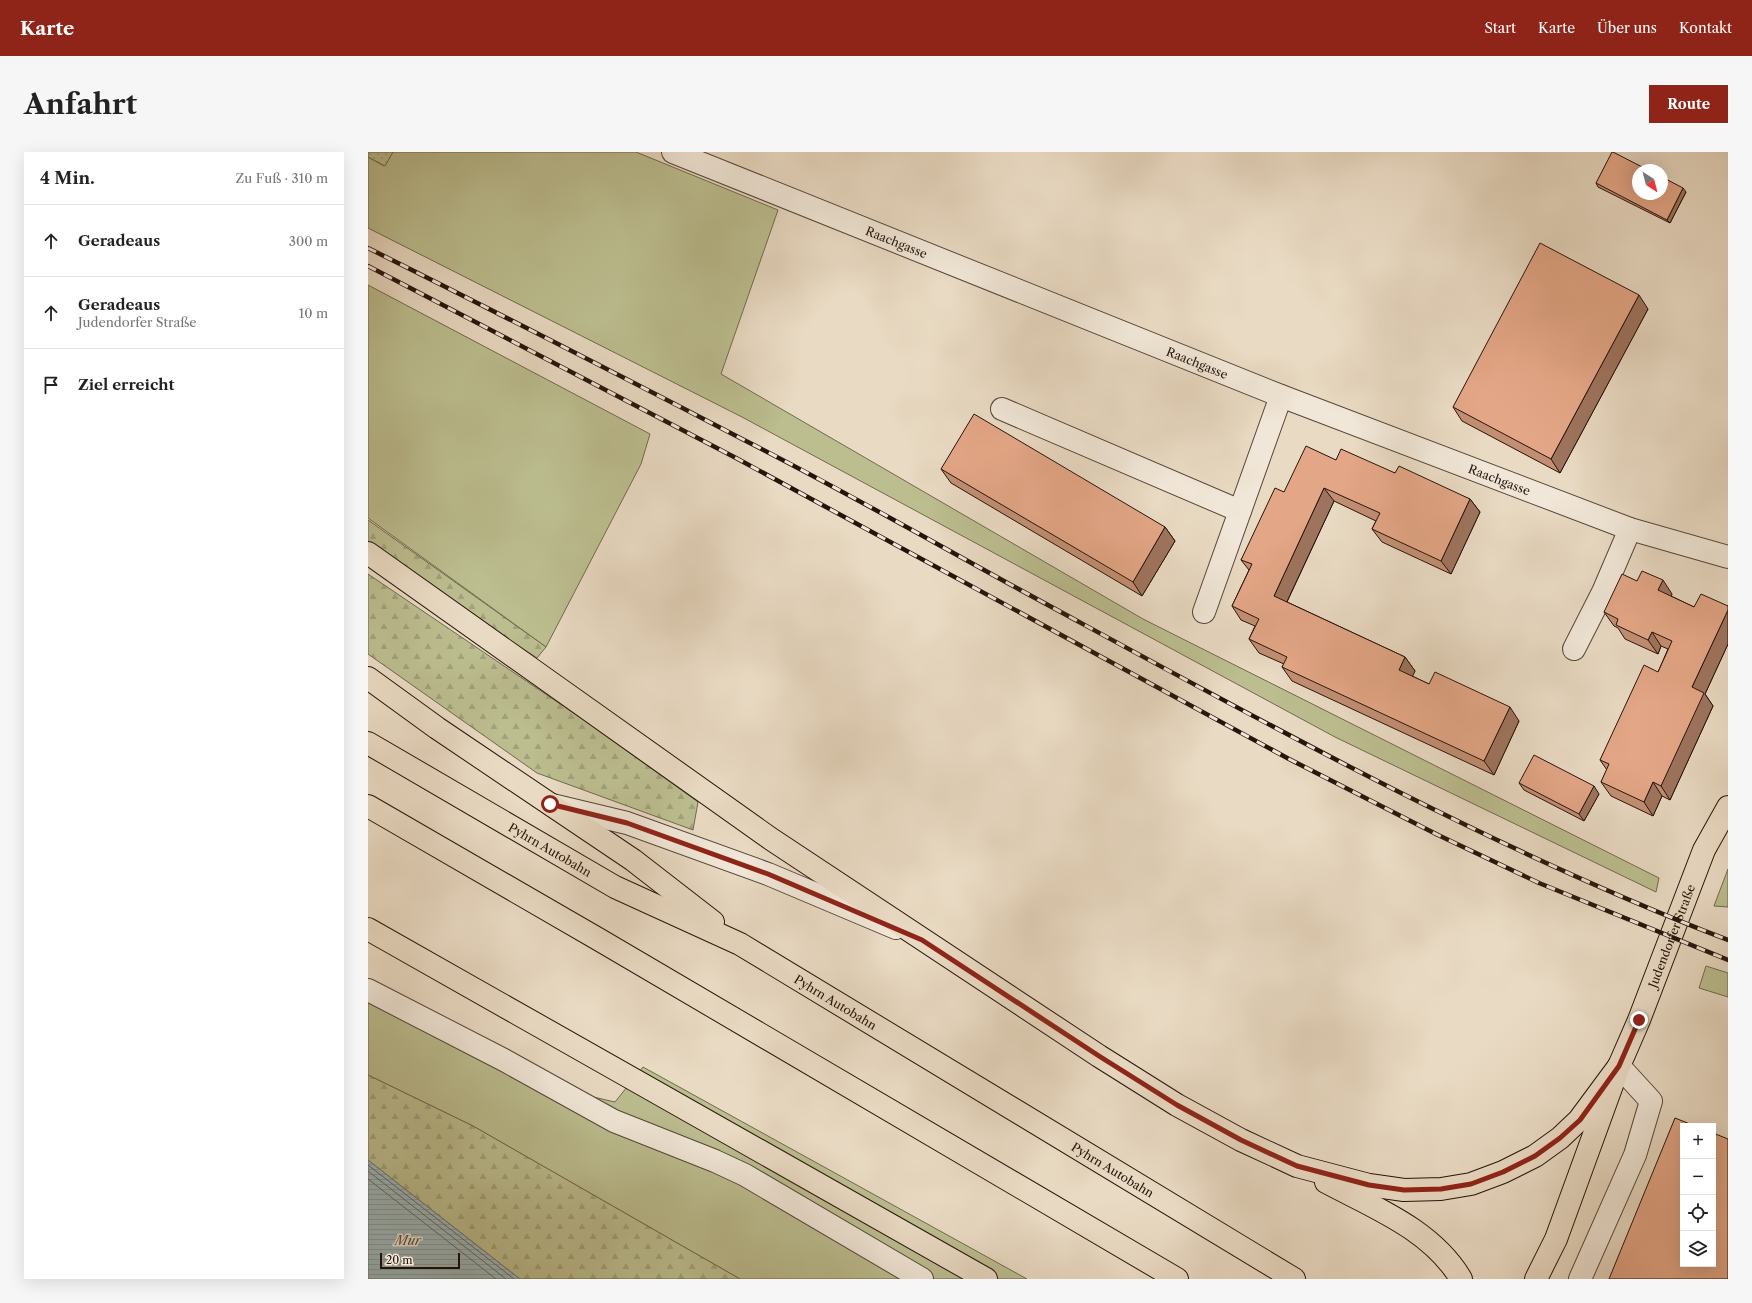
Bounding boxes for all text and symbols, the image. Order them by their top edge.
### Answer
text: Karte [20,17,74,40]
text: Start [1484,19,1516,37]
text: Karte [1538,19,1575,37]
text: Über uns [1597,19,1657,37]
text: Kontakt [1679,19,1732,37]
button: Route [1649,85,1728,123]
text: Anfahrt [24,87,137,121]
north arrow [1632,164,1668,200]
text: 4 Min. [40,168,95,188]
text: Zu Fuß · 310 m [236,170,328,186]
street label: Raachgasse [864,223,930,261]
icon: ahead [40,230,62,252]
text: Geradeaus [78,231,160,250]
text: 300 m [289,233,328,249]
text: Geradeaus [78,295,160,314]
icon: ahead [40,302,62,324]
text: 10 m [299,305,328,321]
text: Judendorfer Straße [78,314,197,330]
street label: Raachgasse [1164,343,1231,382]
icon: arrive [40,374,62,396]
text: Ziel erreicht [78,375,174,394]
street label: Raachgasse [1466,461,1533,498]
route start [541,795,559,813]
street label: Pyhrn Autobahn [506,819,595,880]
street label: Judendorfer Straße [1644,882,1698,992]
street label: Pyhrn Autobahn [792,971,880,1033]
route end [1630,1011,1648,1029]
map controls [1680,1123,1716,1267]
button: + [1680,1123,1716,1159]
street label: Pyhrn Autobahn [1069,1139,1157,1200]
button: − [1680,1159,1716,1195]
button: locate [1680,1195,1716,1231]
button: layers [1680,1231,1716,1267]
water label: Mur [393,1232,422,1248]
scale bar [380,1251,460,1270]
text: 20 m [386,1253,412,1267]

